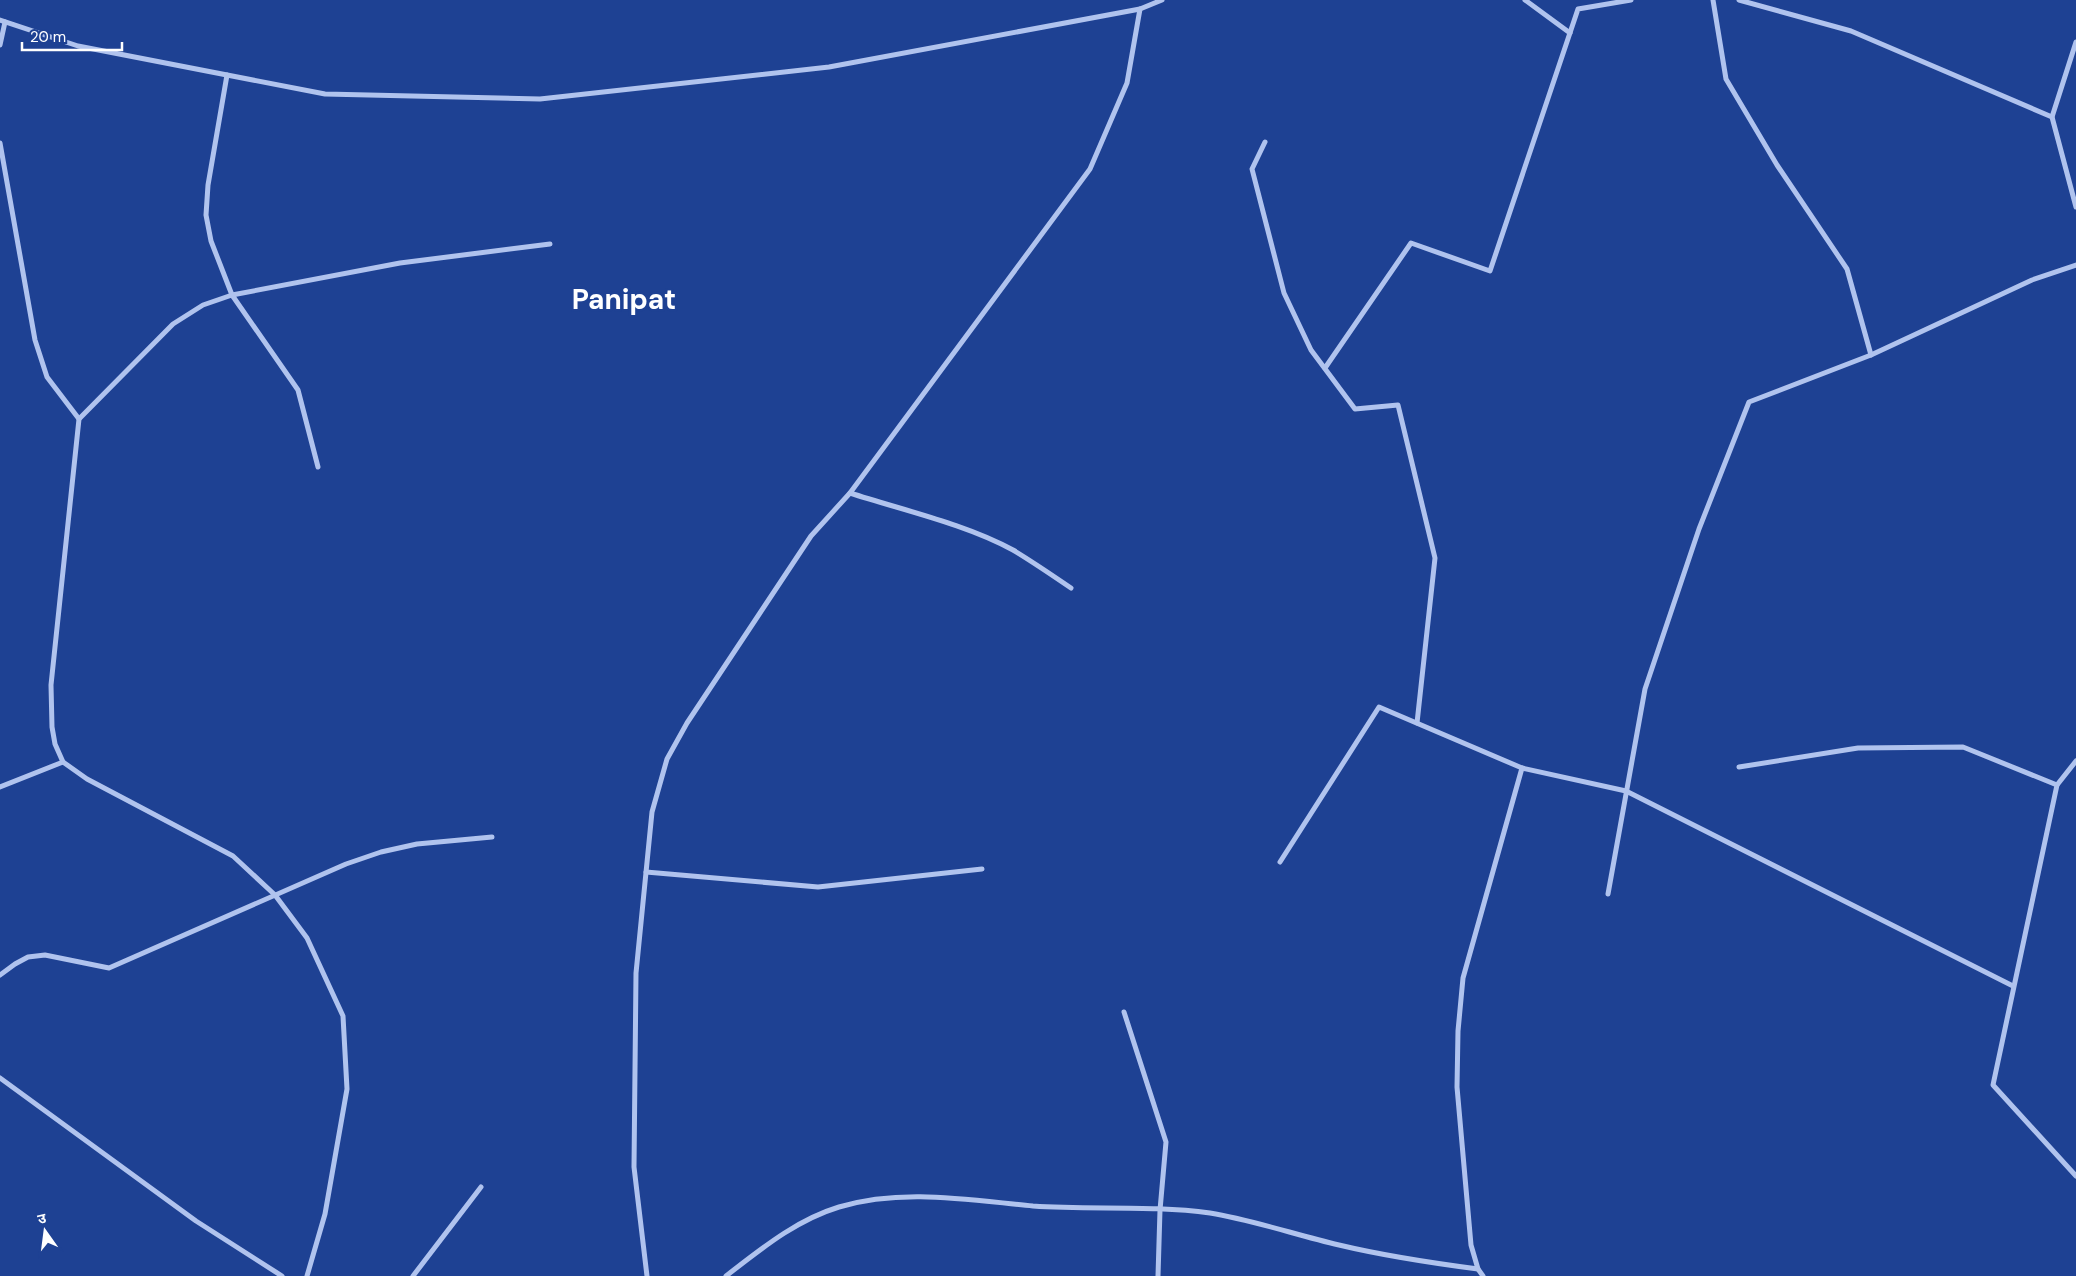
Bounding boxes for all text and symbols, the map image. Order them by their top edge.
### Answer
scale bar [22,20,122,52]
text: 20 m [30,27,66,47]
district label: Panipat [572,281,676,318]
north arrow [20,1206,70,1256]
text: उ [36,1208,49,1228]

